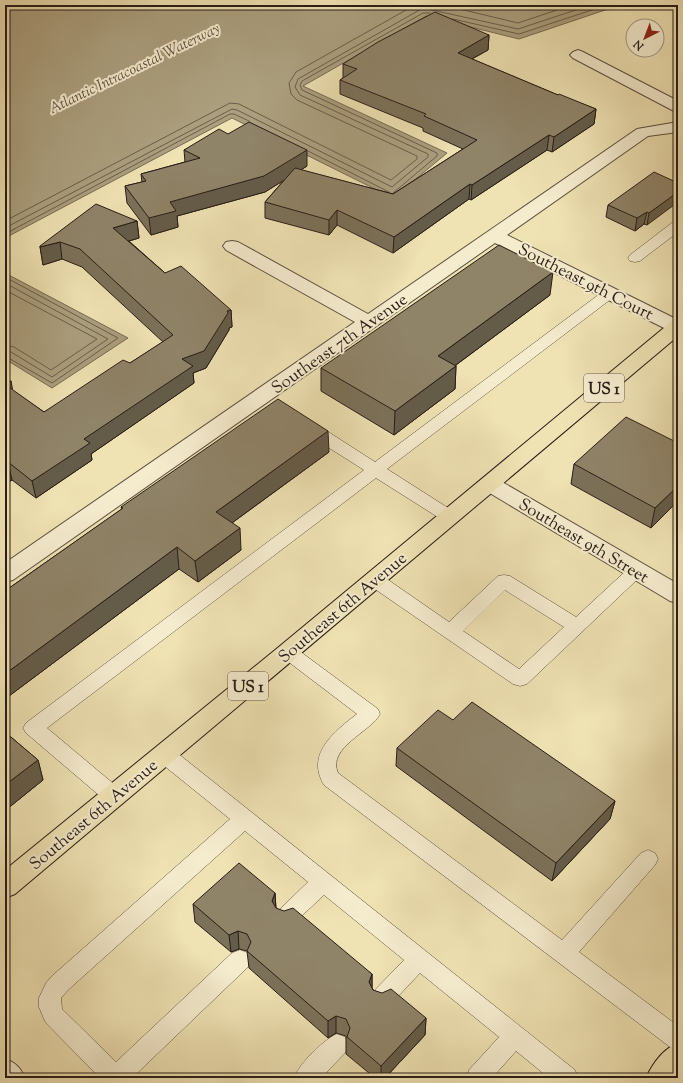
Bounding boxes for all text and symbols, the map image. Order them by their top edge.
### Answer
north arrow [625,18,665,58]
water label: Atlantic Intracoastal Waterway [46,19,224,120]
text: N [630,36,648,54]
street label: Southeast 9th Court [513,238,657,327]
street label: Southeast 7th Avenue [267,288,413,401]
road number: US 1 [584,374,624,402]
street label: Southeast 9th Street [513,493,653,590]
street label: Southeast 6th Avenue [274,547,413,670]
road number: US 1 [228,672,268,700]
street label: Southeast 6th Avenue [25,754,164,877]

